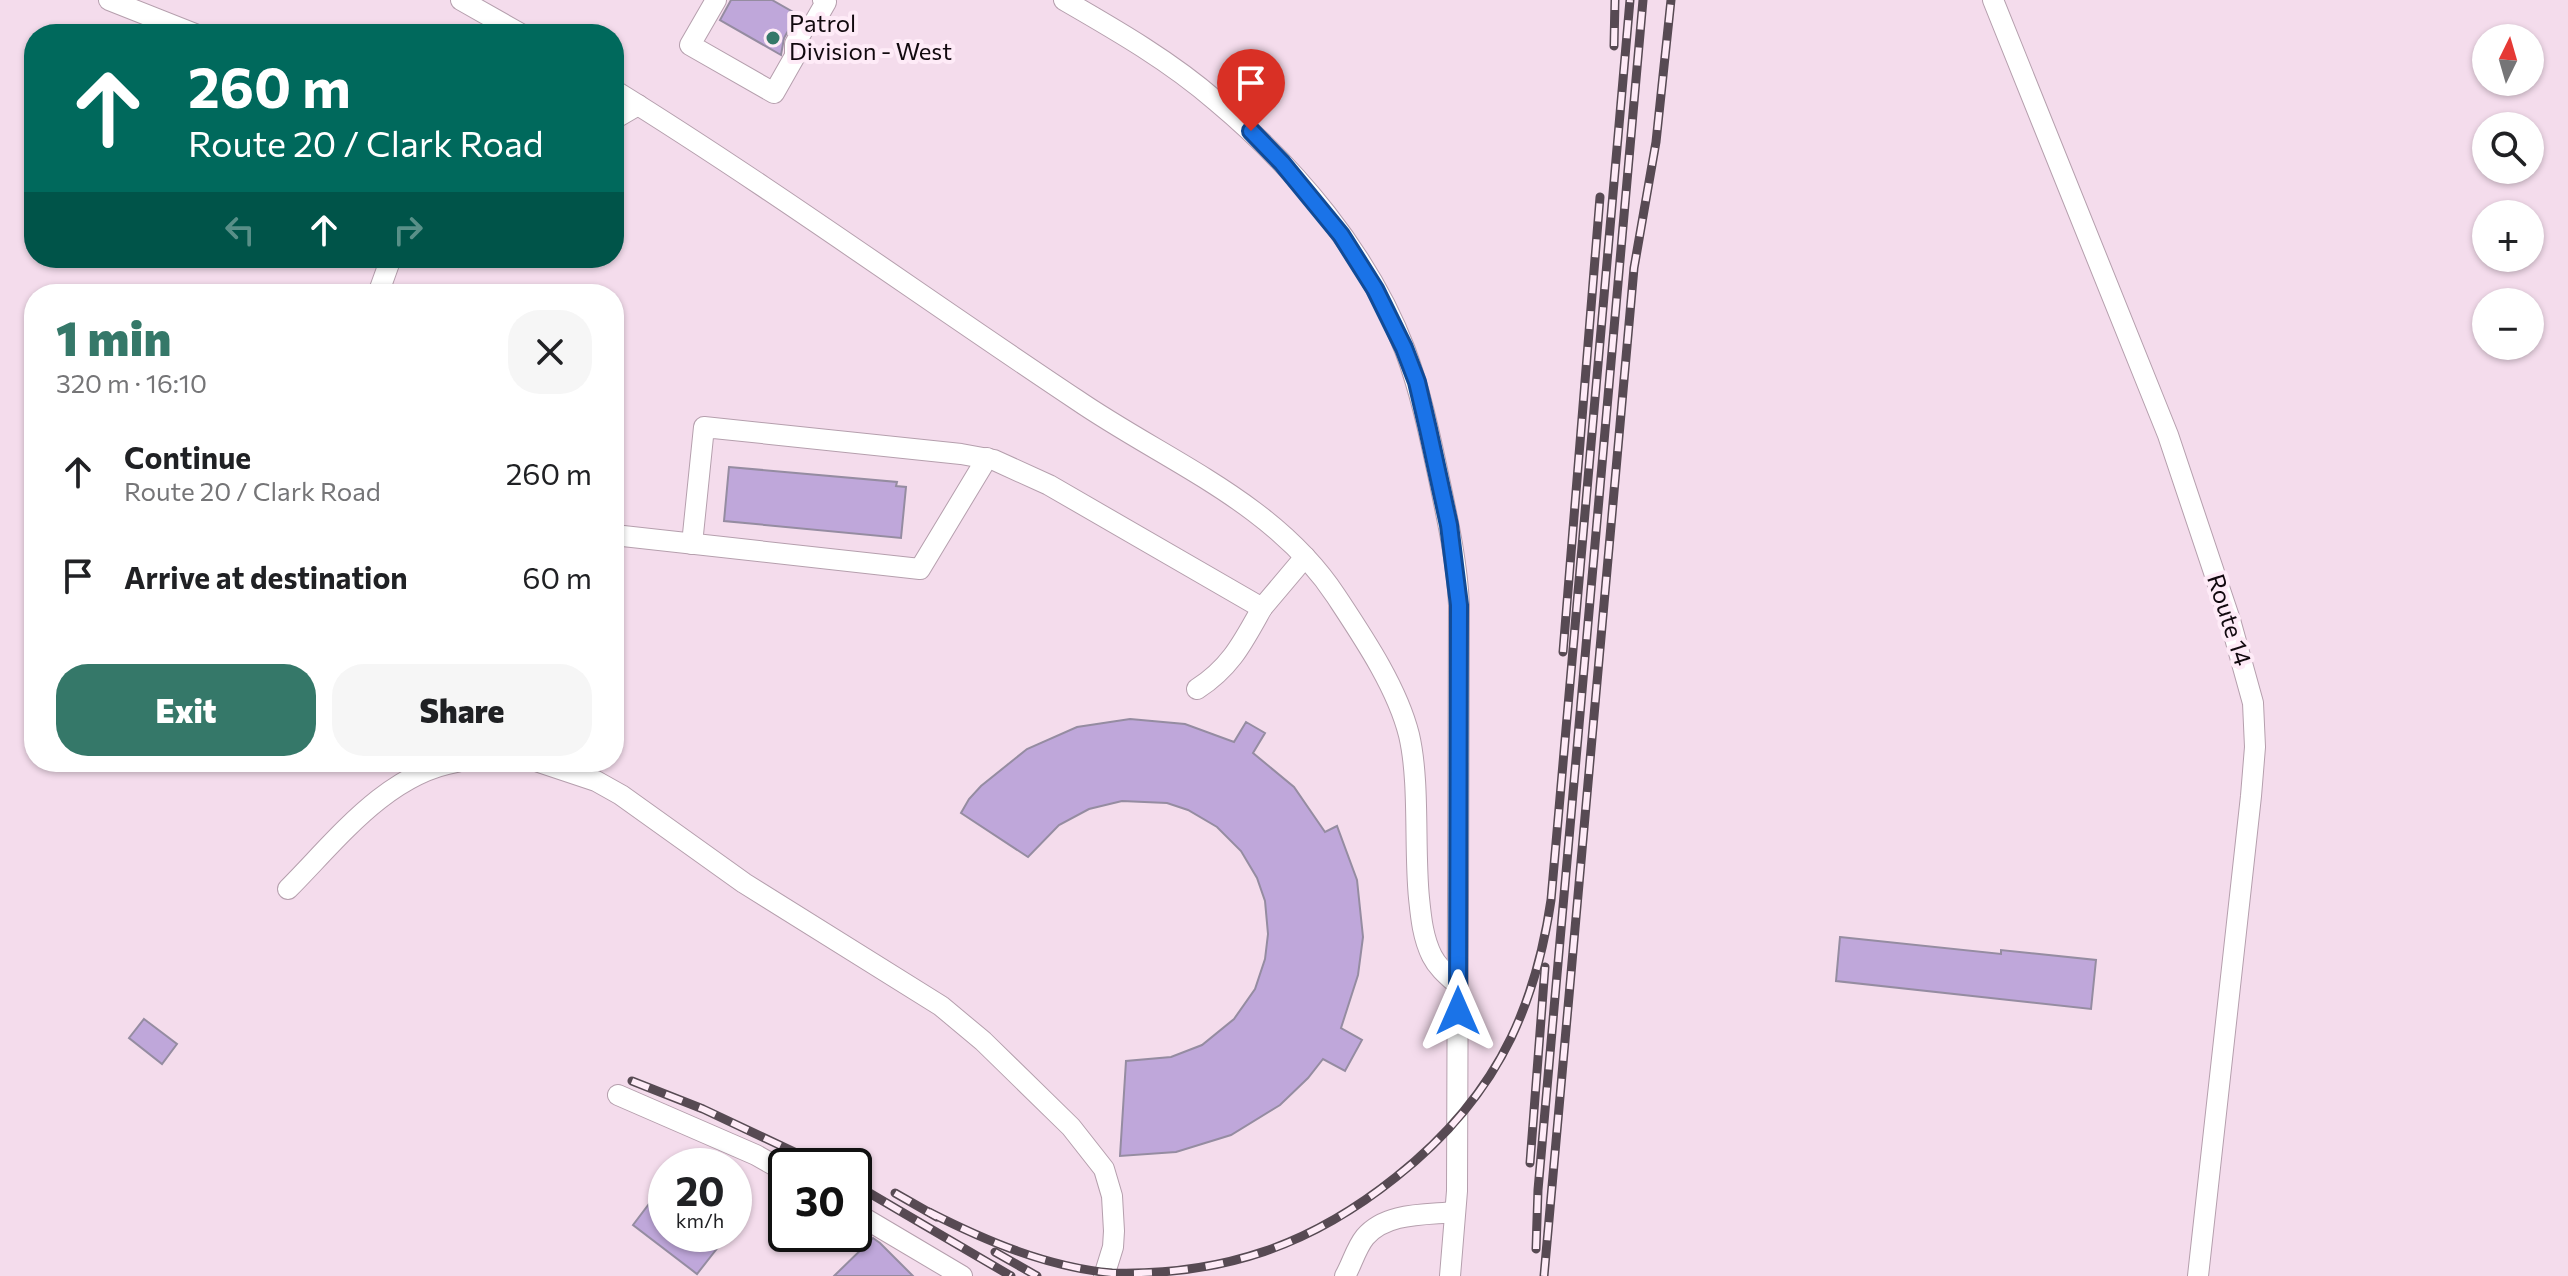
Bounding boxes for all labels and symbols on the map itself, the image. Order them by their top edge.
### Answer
place label: Patrol Division - West [789,8,952,65]
north arrow [2472,24,2544,96]
marker: Patrol Division - West [764,29,782,47]
pin [1217,49,1285,131]
street label: Route 14 [2202,570,2259,669]
position arrow [1416,969,1500,1053]
speed limit sign: 30 [768,1148,872,1252]

